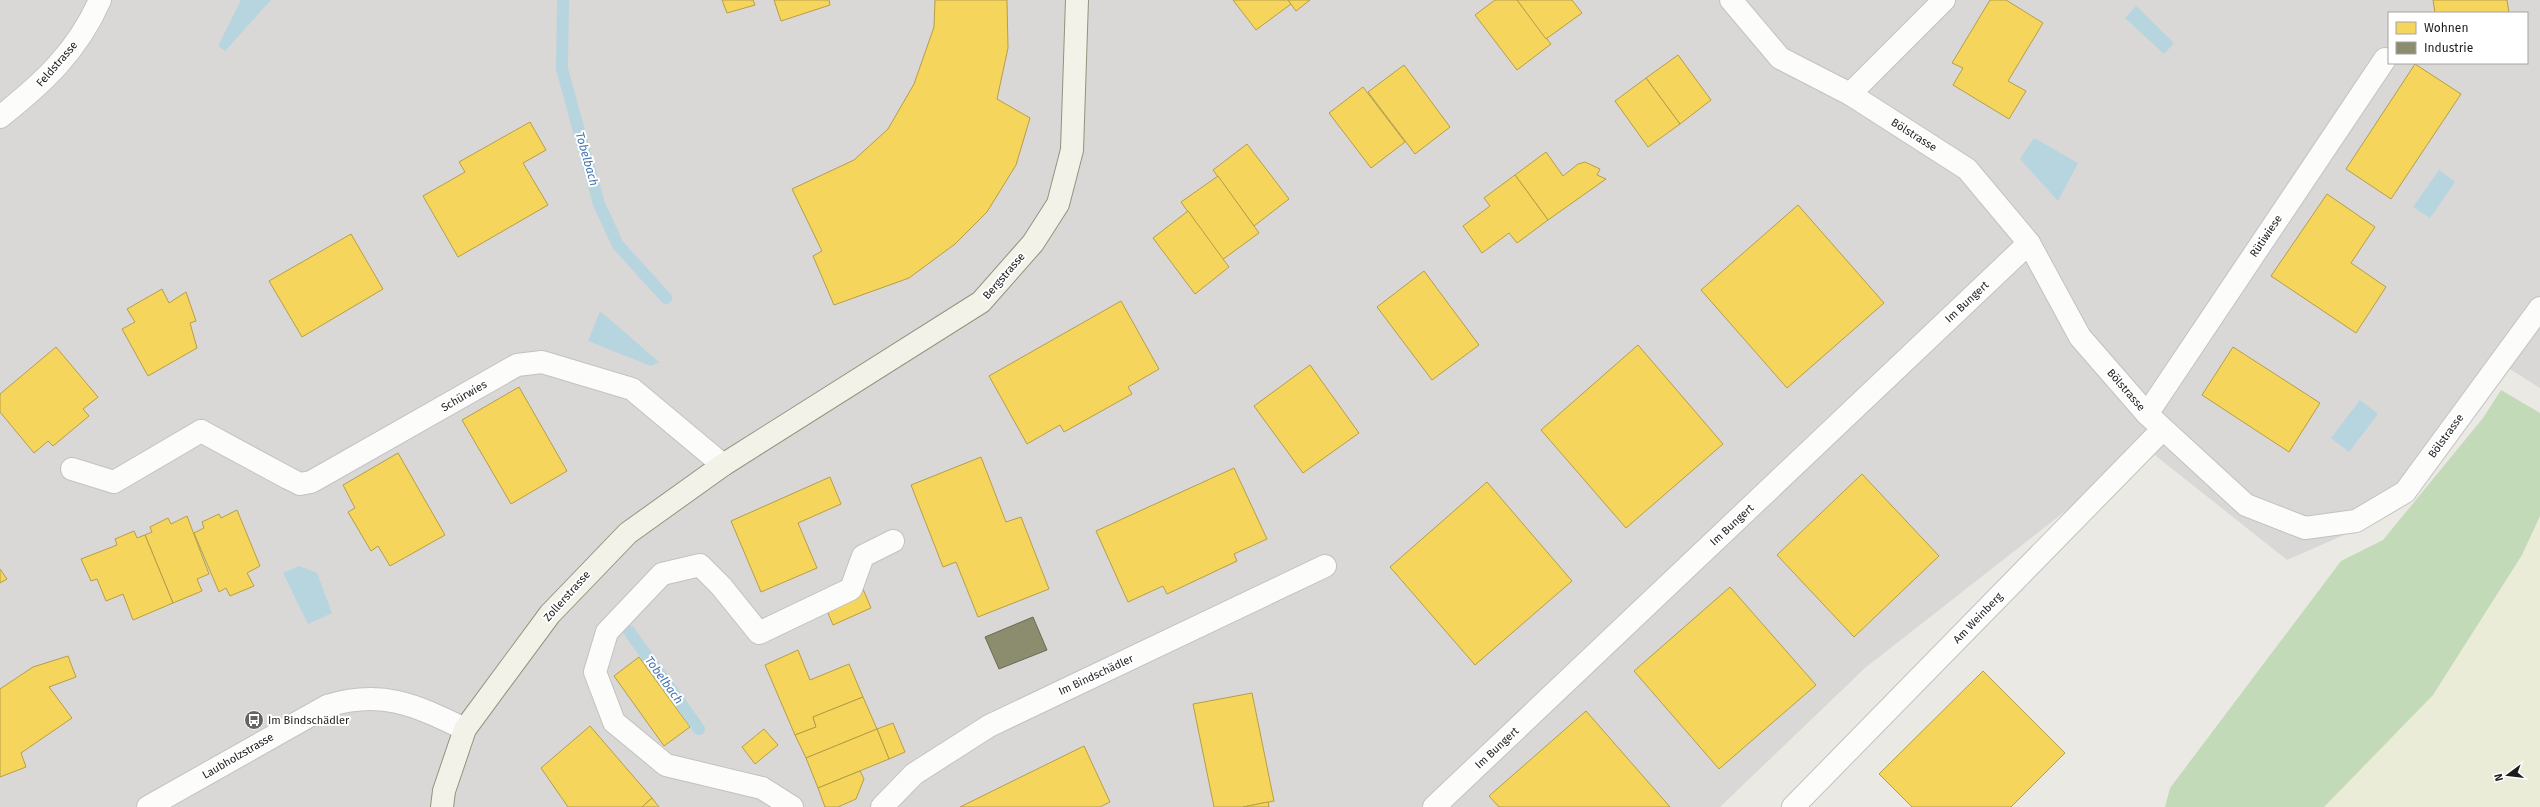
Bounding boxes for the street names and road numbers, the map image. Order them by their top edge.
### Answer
street label: Feldstrasse [34,39,80,89]
street label: Bölstrasse [1889,116,1939,154]
street label: Rütiwiese [2247,212,2285,260]
street label: Bergstrasse [980,250,1028,302]
street label: Im Bungert [1942,279,1992,325]
street label: Bölstrasse [2104,366,2148,414]
street label: Schürwies [439,378,489,414]
street label: Bölstrasse [2426,411,2466,461]
street label: Im Bungert [1707,502,1757,548]
street label: Zollerstrasse [541,568,593,624]
street label: Am Weinberg [1951,590,2006,646]
street label: Im Bindschädler [1056,652,1136,698]
street label: Im Bungert [1472,725,1522,771]
street label: Laubholzstrasse [200,730,276,782]

